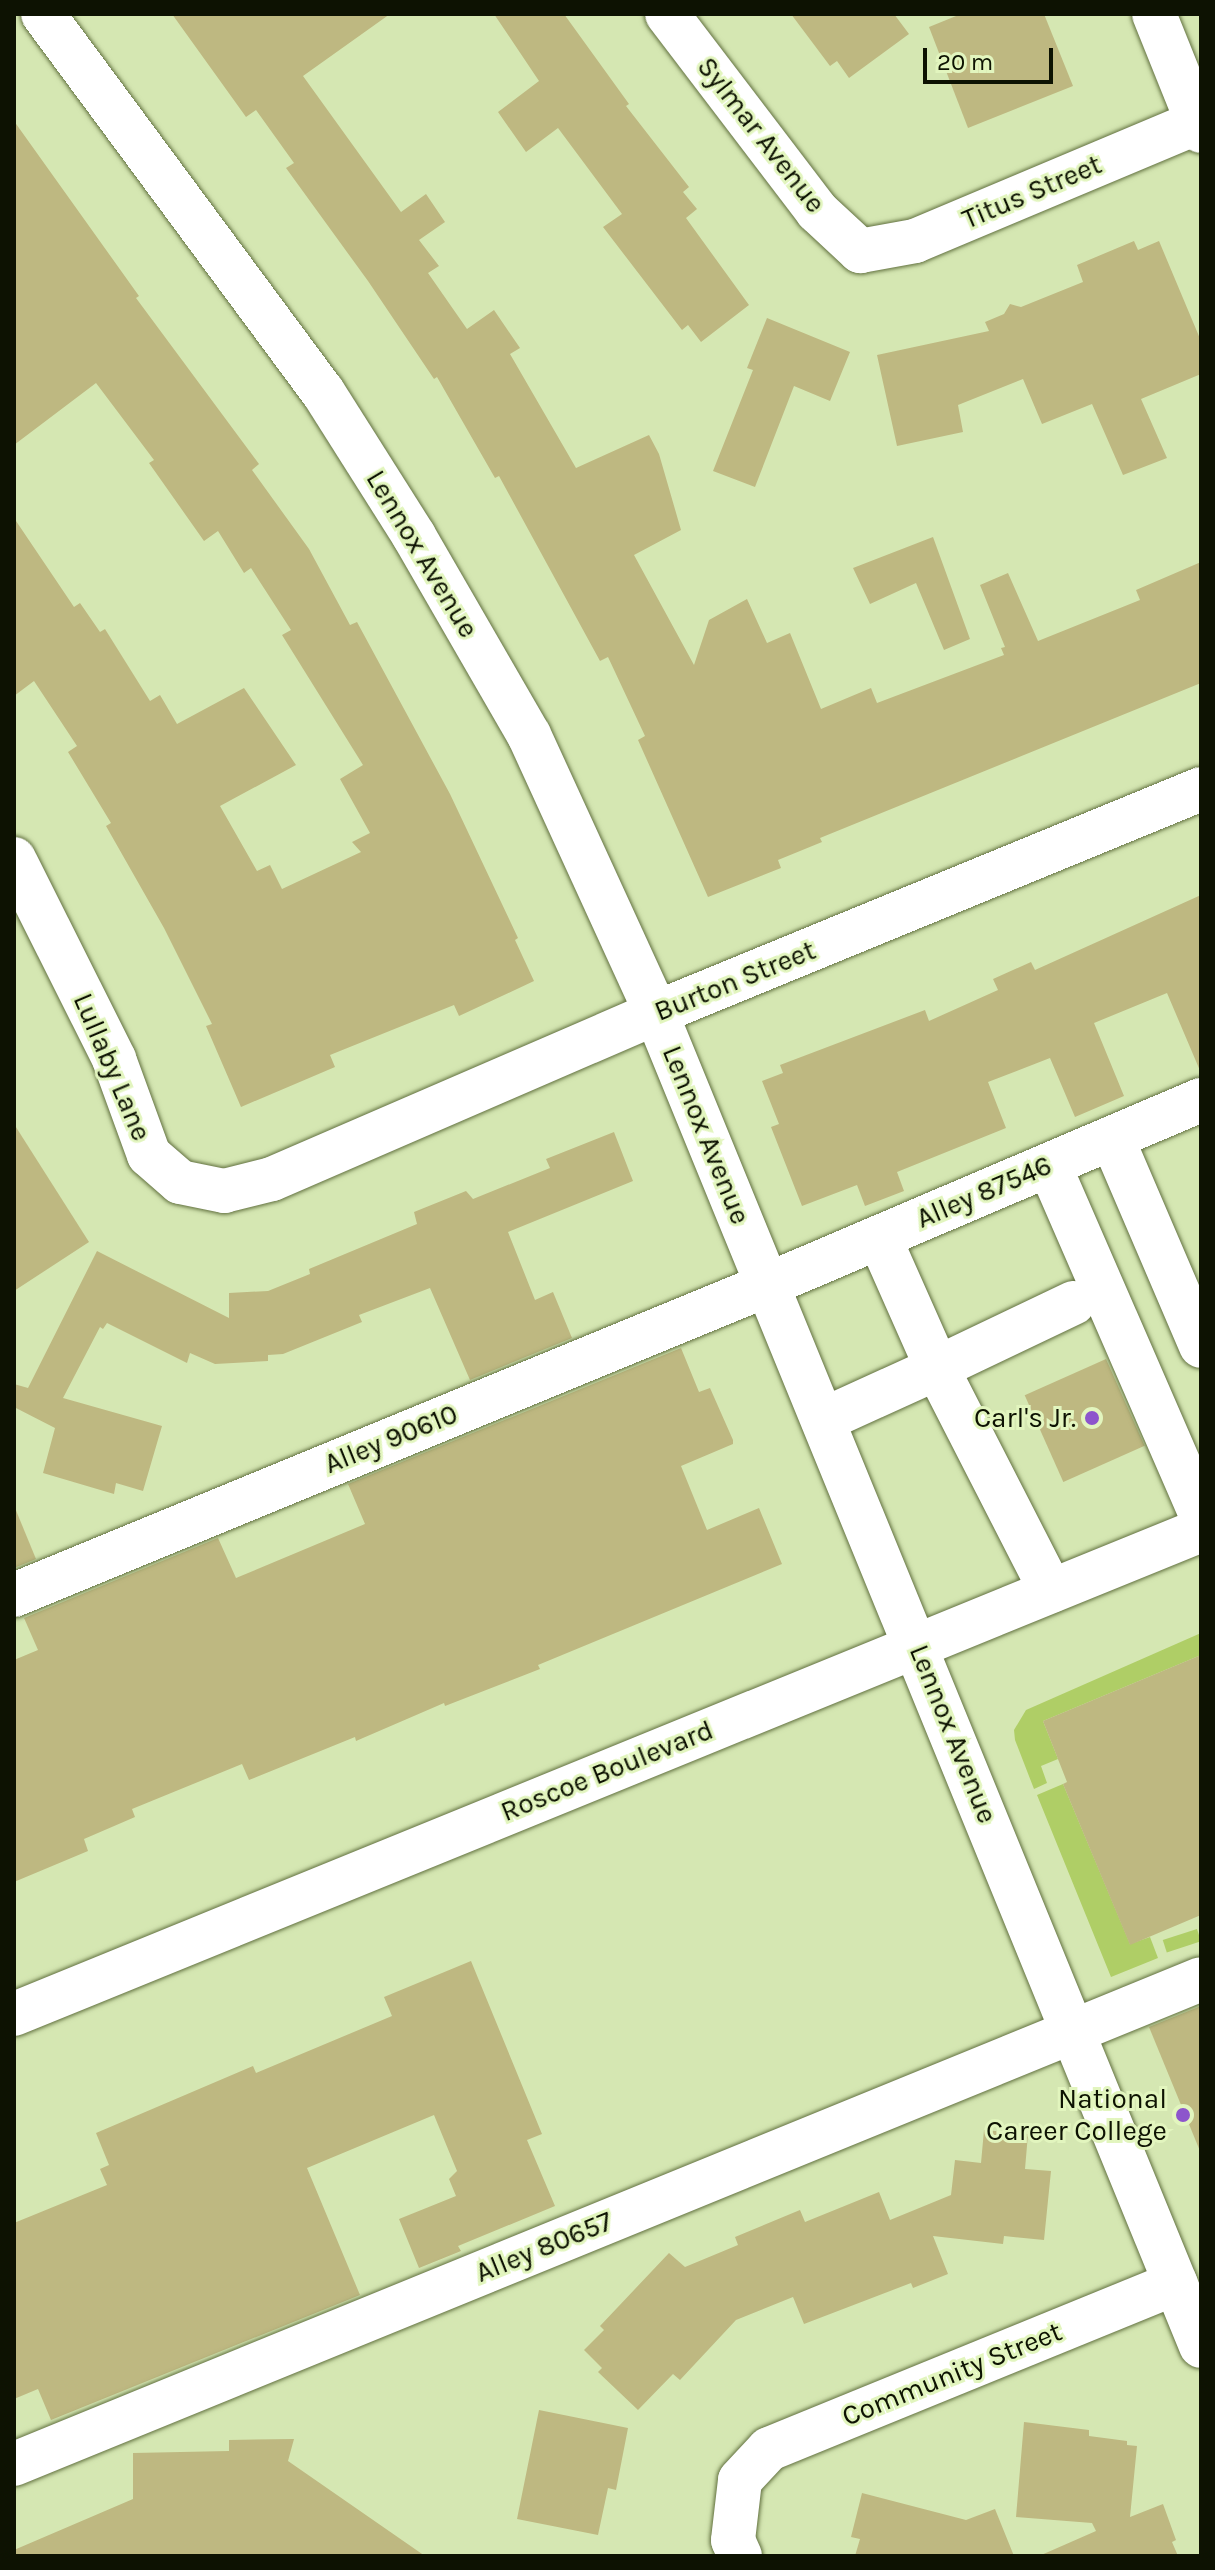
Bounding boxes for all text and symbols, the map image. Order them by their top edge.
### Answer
scale bar [927,32,1057,82]
text: 20 m [937,48,993,76]
street label: Sylmar Avenue [690,50,832,220]
street label: Titus Street [957,148,1107,236]
street label: Lennox Avenue [359,464,485,644]
street label: Burton Street [650,933,820,1029]
street label: Lullaby Lane [66,988,158,1146]
street label: Lennox Avenue [655,1041,757,1229]
street label: Alley 87546 [911,1148,1057,1236]
street label: Alley 90610 [320,1397,462,1481]
place label: Carl's Jr. [974,1401,1076,1435]
marker: Carl's Jr. [1083,1409,1101,1427]
street label: Lennox Avenue [902,1640,1004,1828]
street label: Roscoe Boulevard [496,1713,718,1829]
place label: National Career College [986,2082,1167,2148]
marker: National Career College [1174,2106,1192,2124]
street label: Alley 80657 [471,2204,617,2290]
street label: Community Street [837,2315,1067,2433]

